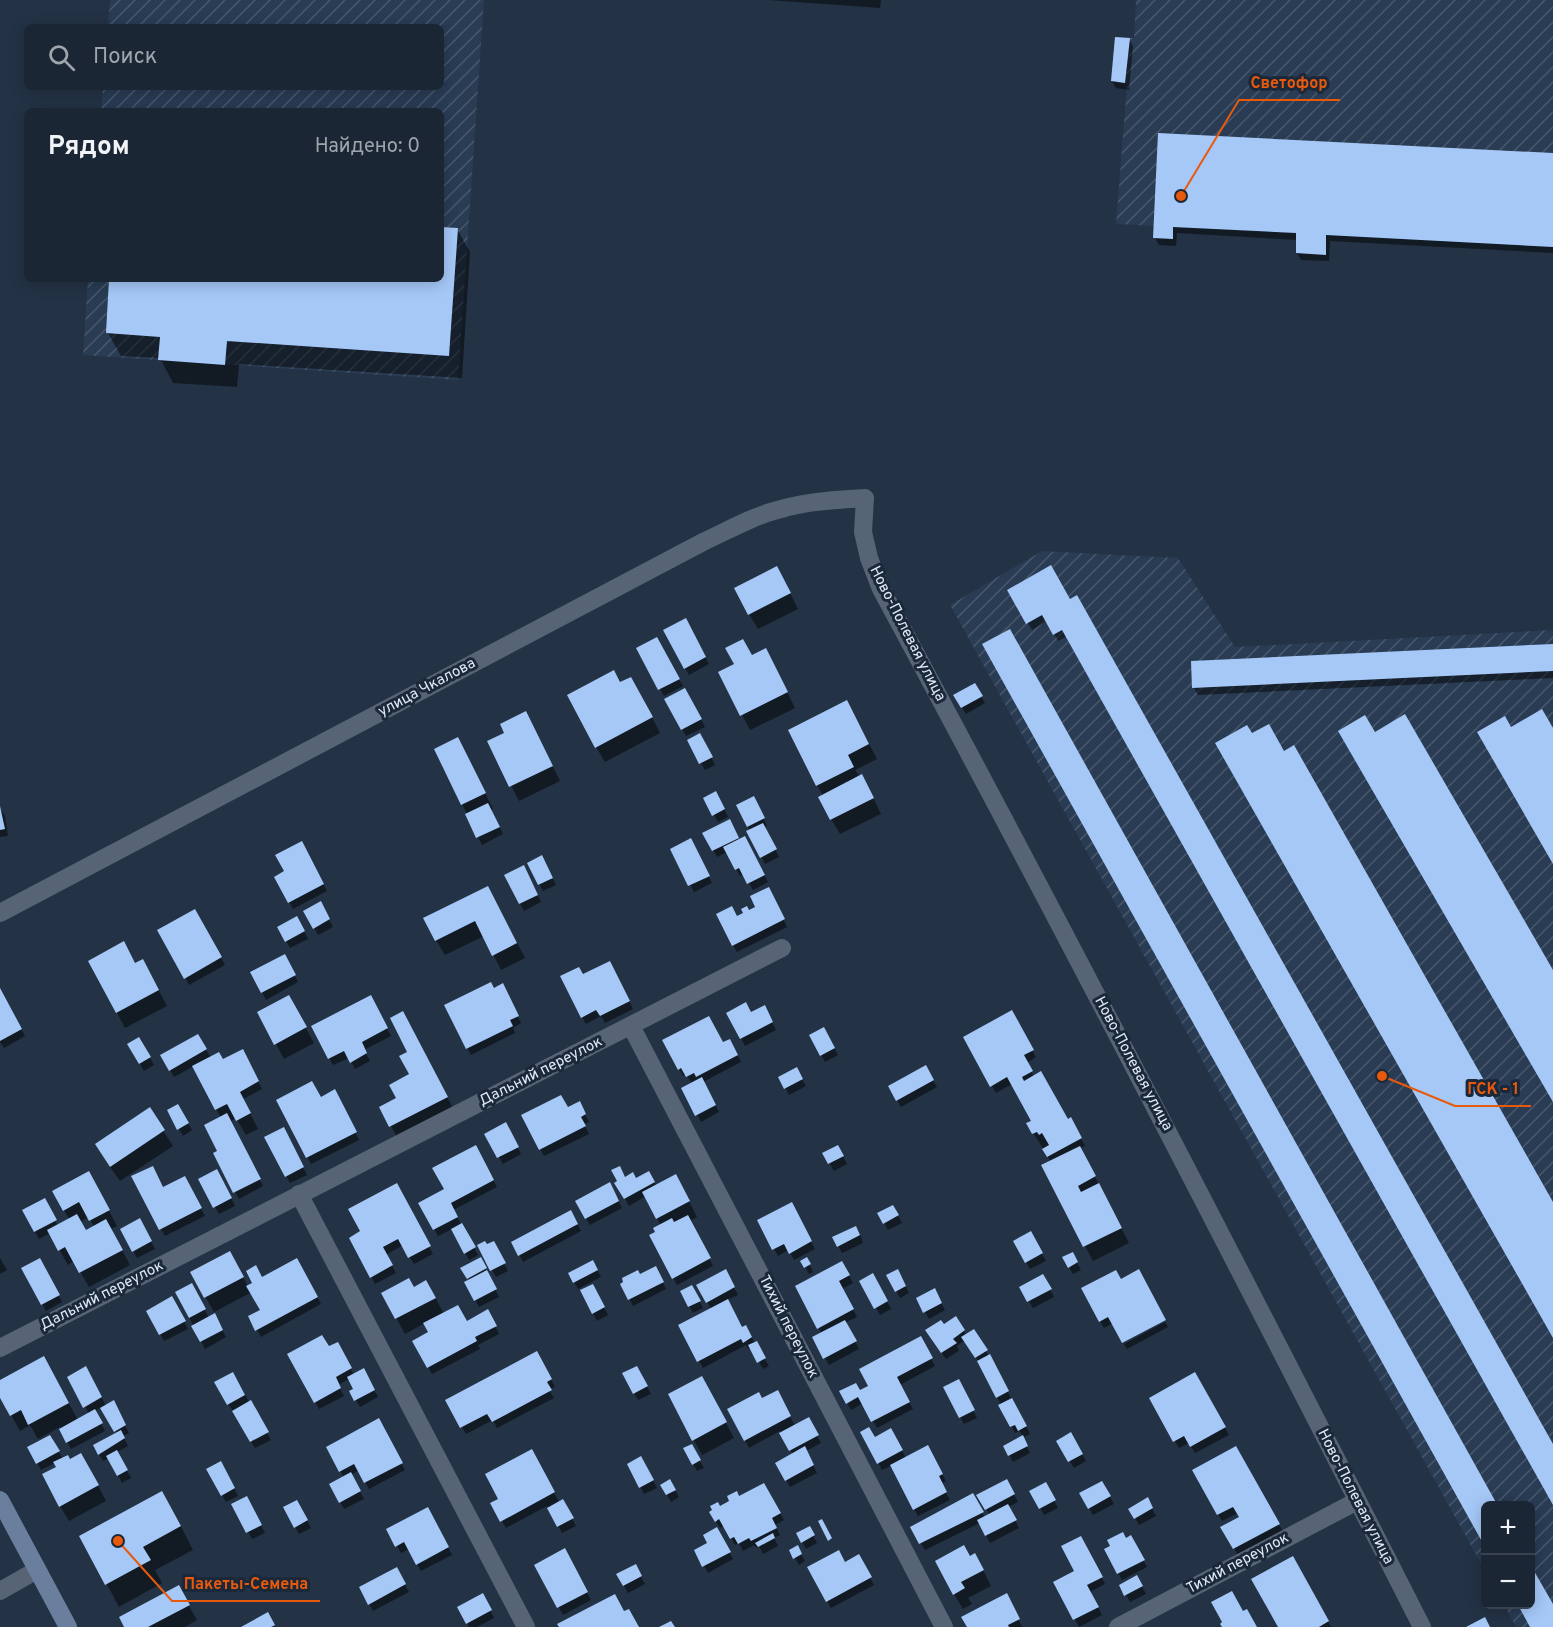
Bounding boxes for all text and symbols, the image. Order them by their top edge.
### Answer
search box [24,24,444,90]
icon: search [45,41,78,74]
text: Поиск [93,44,157,71]
callout: Светофор [1239,66,1340,100]
text: Светофор [1250,74,1328,94]
text: Рядом [48,131,130,164]
text: Найдено: 0 [315,134,420,160]
street label: Ново-Полевая улица [865,563,949,705]
street label: улица Чкалова [375,654,479,722]
street label: Ново-Полевая улица [1090,994,1176,1134]
street label: Дальний переулок [476,1033,606,1111]
callout: ГСК - 1 [1455,1072,1531,1106]
text: ГСК - 1 [1467,1080,1519,1100]
street label: Дальний переулок [37,1257,167,1335]
street label: Тихий переулок [754,1272,822,1382]
street label: Ново-Полевая улица [1313,1426,1397,1568]
map controls [1481,1501,1535,1609]
button: + [1481,1501,1535,1555]
street label: Тихий переулок [1184,1529,1292,1599]
button: − [1481,1555,1535,1609]
callout: Пакеты-Семена [172,1567,320,1601]
text: Пакеты-Семена [184,1575,308,1595]

